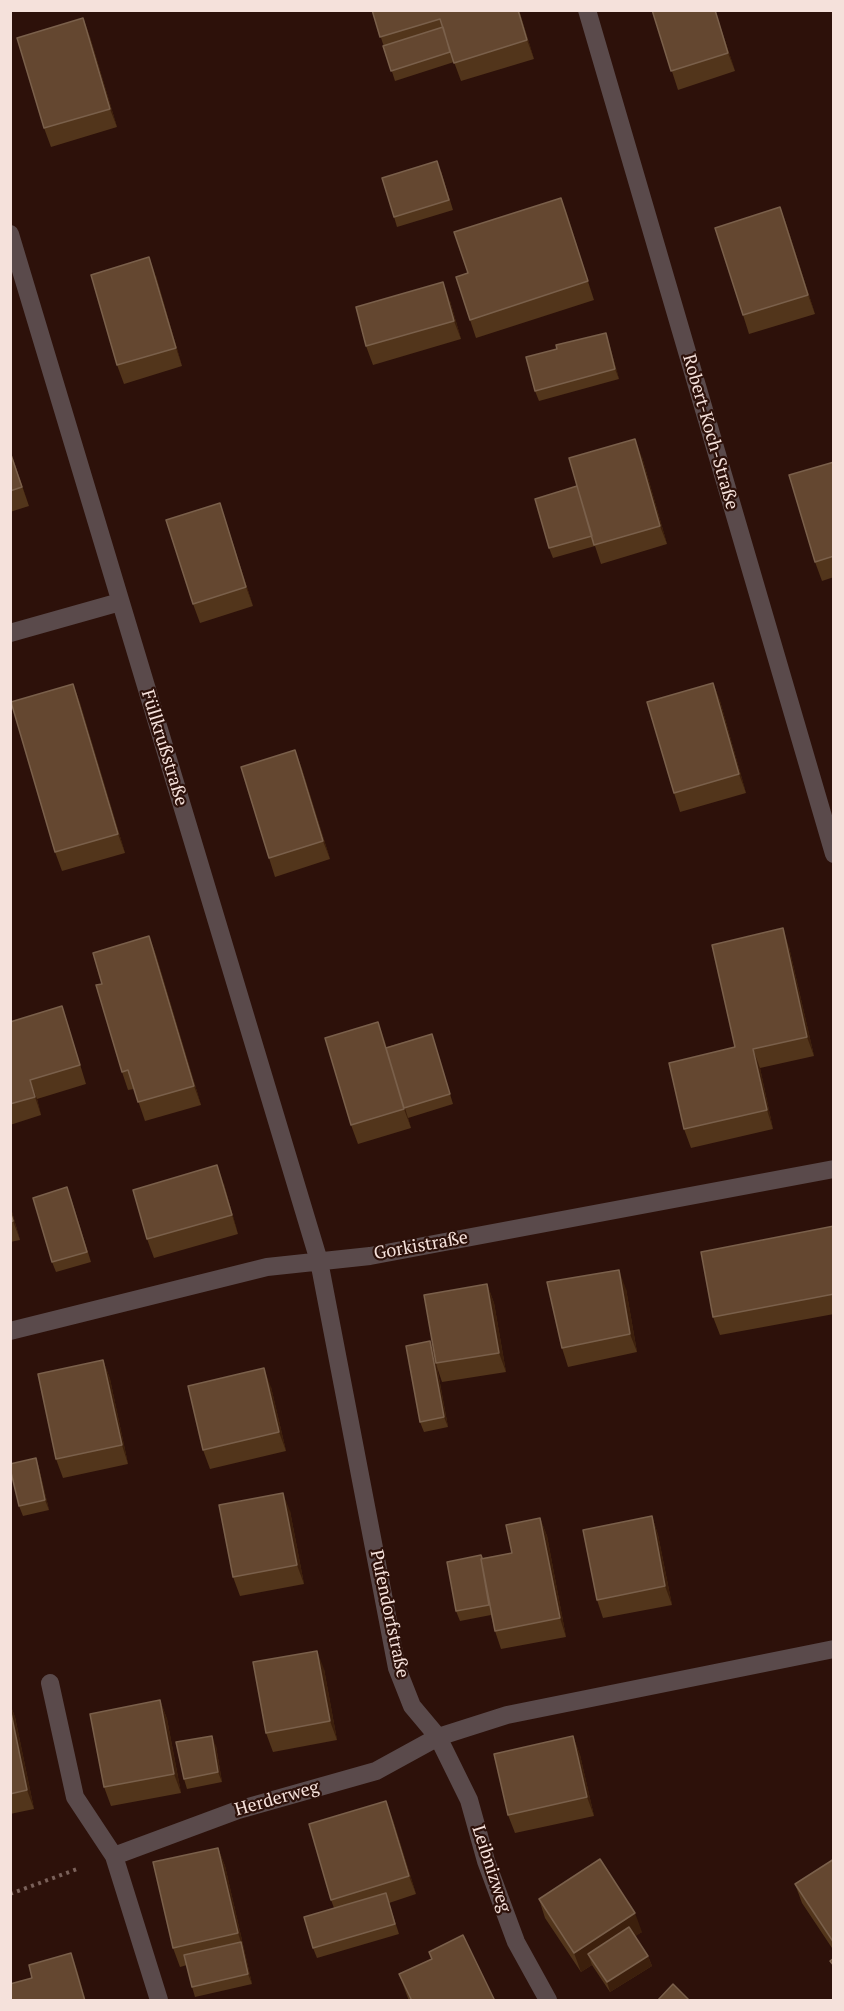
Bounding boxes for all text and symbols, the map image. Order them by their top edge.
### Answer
street label: Robert-Koch-Straße [677,352,743,512]
street label: Füllkrußstraße [136,687,192,809]
street label: Gorkistraße [372,1227,470,1265]
street label: Pufendorfstraße [365,1548,413,1680]
street label: Herderweg [232,1777,322,1821]
street label: Leibnizweg [467,1823,515,1915]

